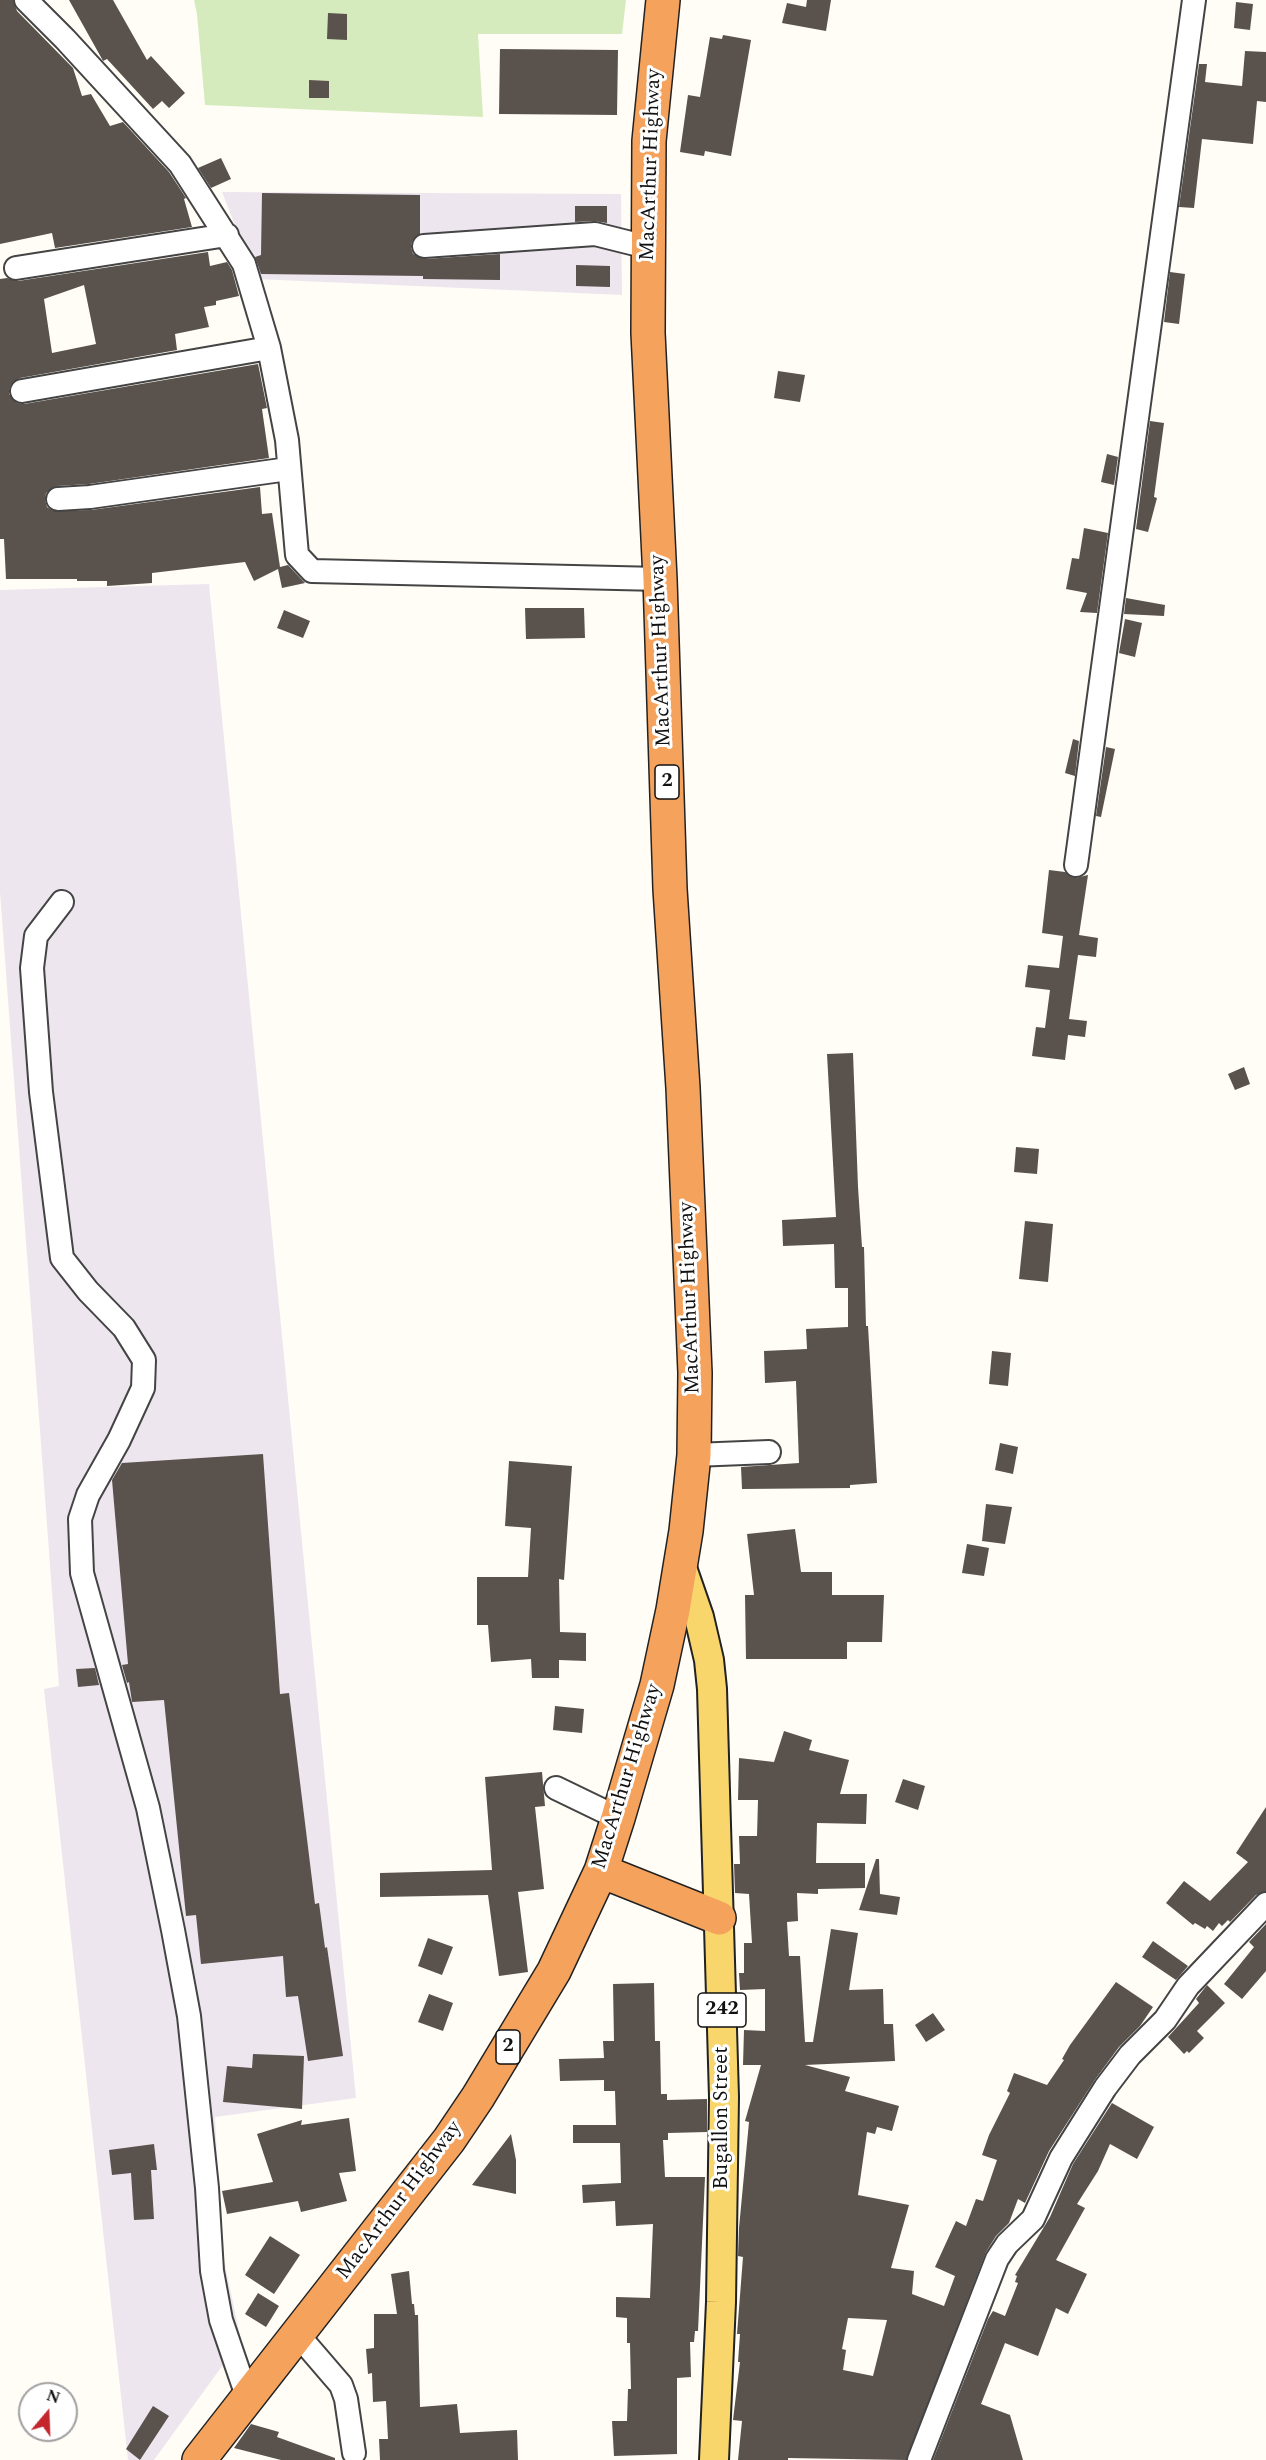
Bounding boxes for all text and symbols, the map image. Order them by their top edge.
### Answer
street label: MacArthur Highway [636,68,668,262]
street label: MacArthur Highway [646,554,678,748]
road number: 2 [655,765,679,799]
street label: MacArthur Highway [675,1201,707,1395]
street label: MacArthur Highway [588,1681,668,1873]
road number: 242 [698,1993,746,2027]
road number: 2 [496,2030,520,2064]
street label: Bugallon Street [710,2046,736,2190]
street label: MacArthur Highway [332,2117,468,2285]
north arrow [18,2382,78,2442]
text: N [43,2383,63,2410]

